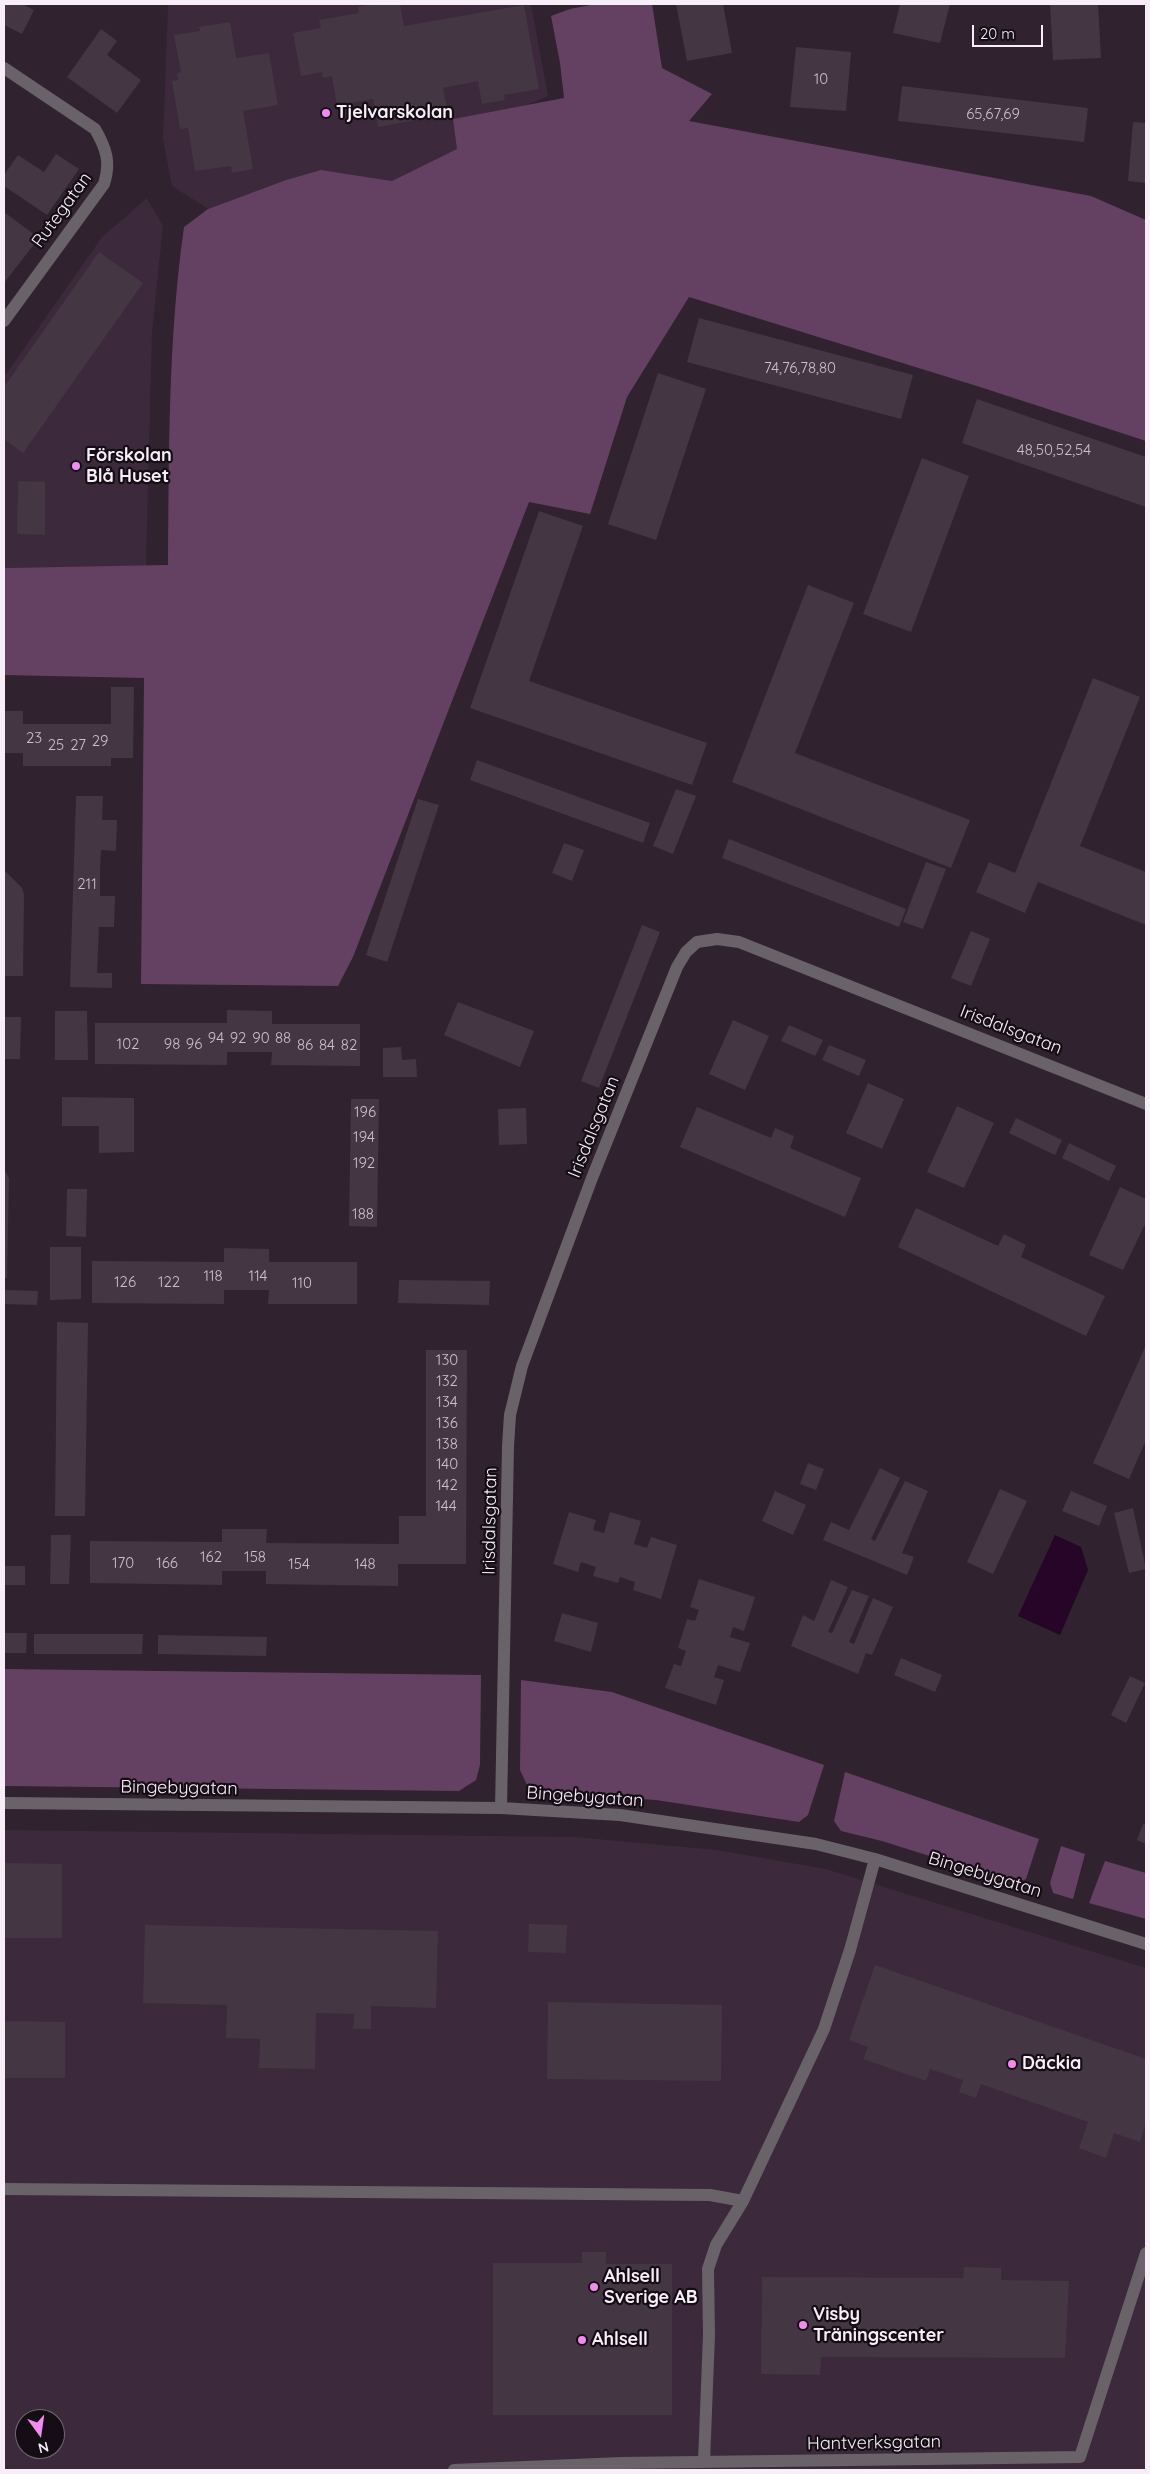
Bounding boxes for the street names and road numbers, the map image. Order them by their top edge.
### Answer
street label: Rutegatan [27,168,97,252]
street label: Irisdalsgatan [957,1001,1065,1059]
street label: Irisdalsgatan [564,1073,624,1181]
street label: Irisdalsgatan [478,1467,502,1575]
street label: Bingebygatan [120,1776,238,1800]
street label: Bingebygatan [526,1782,644,1812]
street label: Bingebygatan [926,1848,1044,1902]
street label: Hantverksgatan [807,2431,941,2455]

